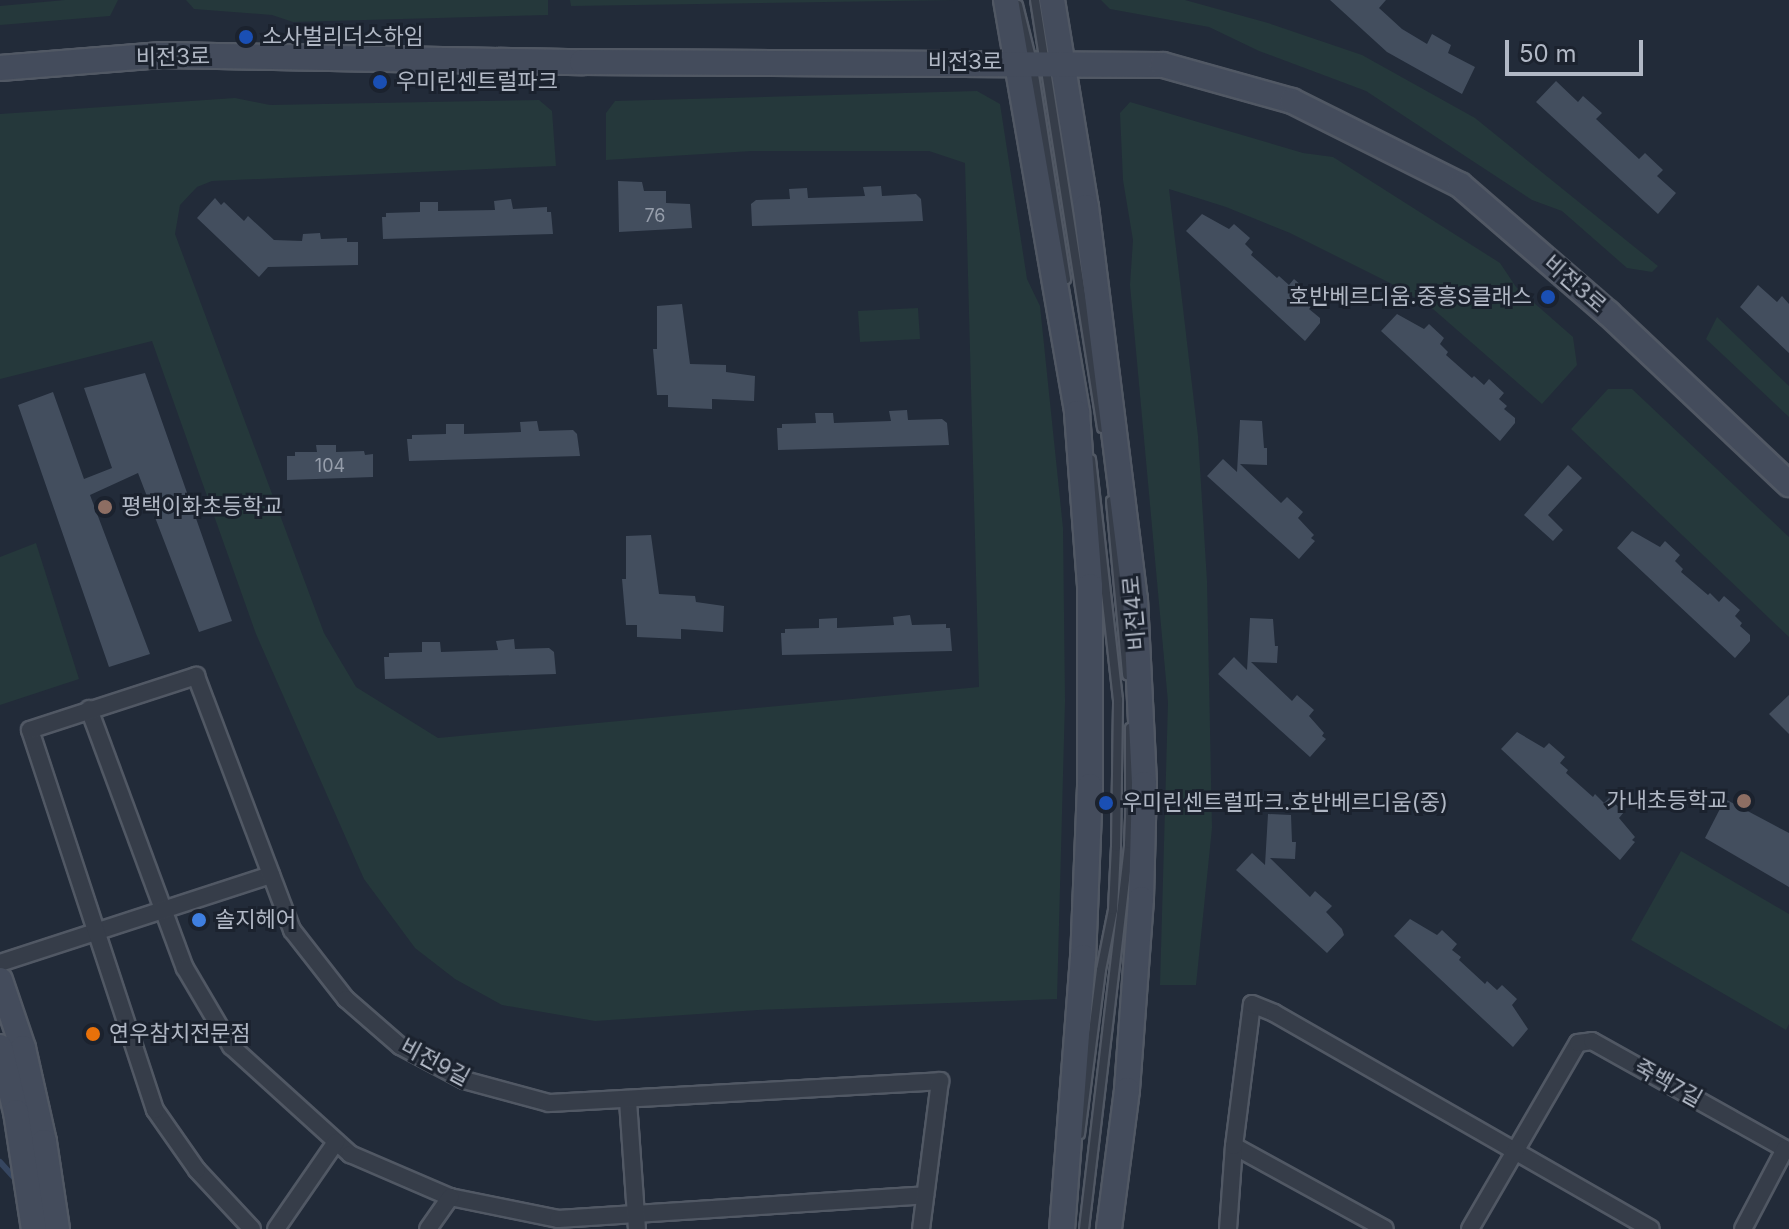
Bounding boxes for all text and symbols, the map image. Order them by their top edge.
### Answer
place label: 소사벌리더스하임 [262,24,424,50]
scale bar [1509,24,1647,74]
marker: 소사벌리더스하임 [237,28,255,46]
text: 50 m [1519,39,1577,68]
street label: 비전3로 [136,43,210,71]
street label: 비전3로 [928,49,1002,75]
place label: 우미린센트럴파크 [396,69,558,95]
marker: 우미린센트럴파크 [371,73,389,91]
house number: 76 [644,205,666,227]
street label: 비전3로 [1538,250,1612,318]
place label: 호반베르디움.중흥S클래스 [1289,284,1532,310]
marker: 호반베르디움.중흥S클래스 [1539,288,1557,306]
house number: 104 [315,455,345,477]
place label: 평택이화초등학교 [121,494,283,520]
marker: 평택이화초등학교 [96,498,114,516]
street label: 비전4로 [1118,575,1150,651]
place label: 가내초등학교 [1607,788,1728,814]
place label: 우미린센트럴파크.호반베르디움(중) [1122,790,1448,816]
marker: 가내초등학교 [1735,792,1753,810]
marker: 우미린센트럴파크.호반베르디움(중) [1097,794,1115,812]
place label: 솔지헤어 [215,907,296,933]
marker: 솔지헤어 [190,911,208,929]
place label: 연우참치전문점 [109,1021,251,1047]
marker: 연우참치전문점 [84,1025,102,1043]
street label: 비전9길 [396,1033,474,1091]
street label: 죽백7길 [1630,1054,1706,1112]

